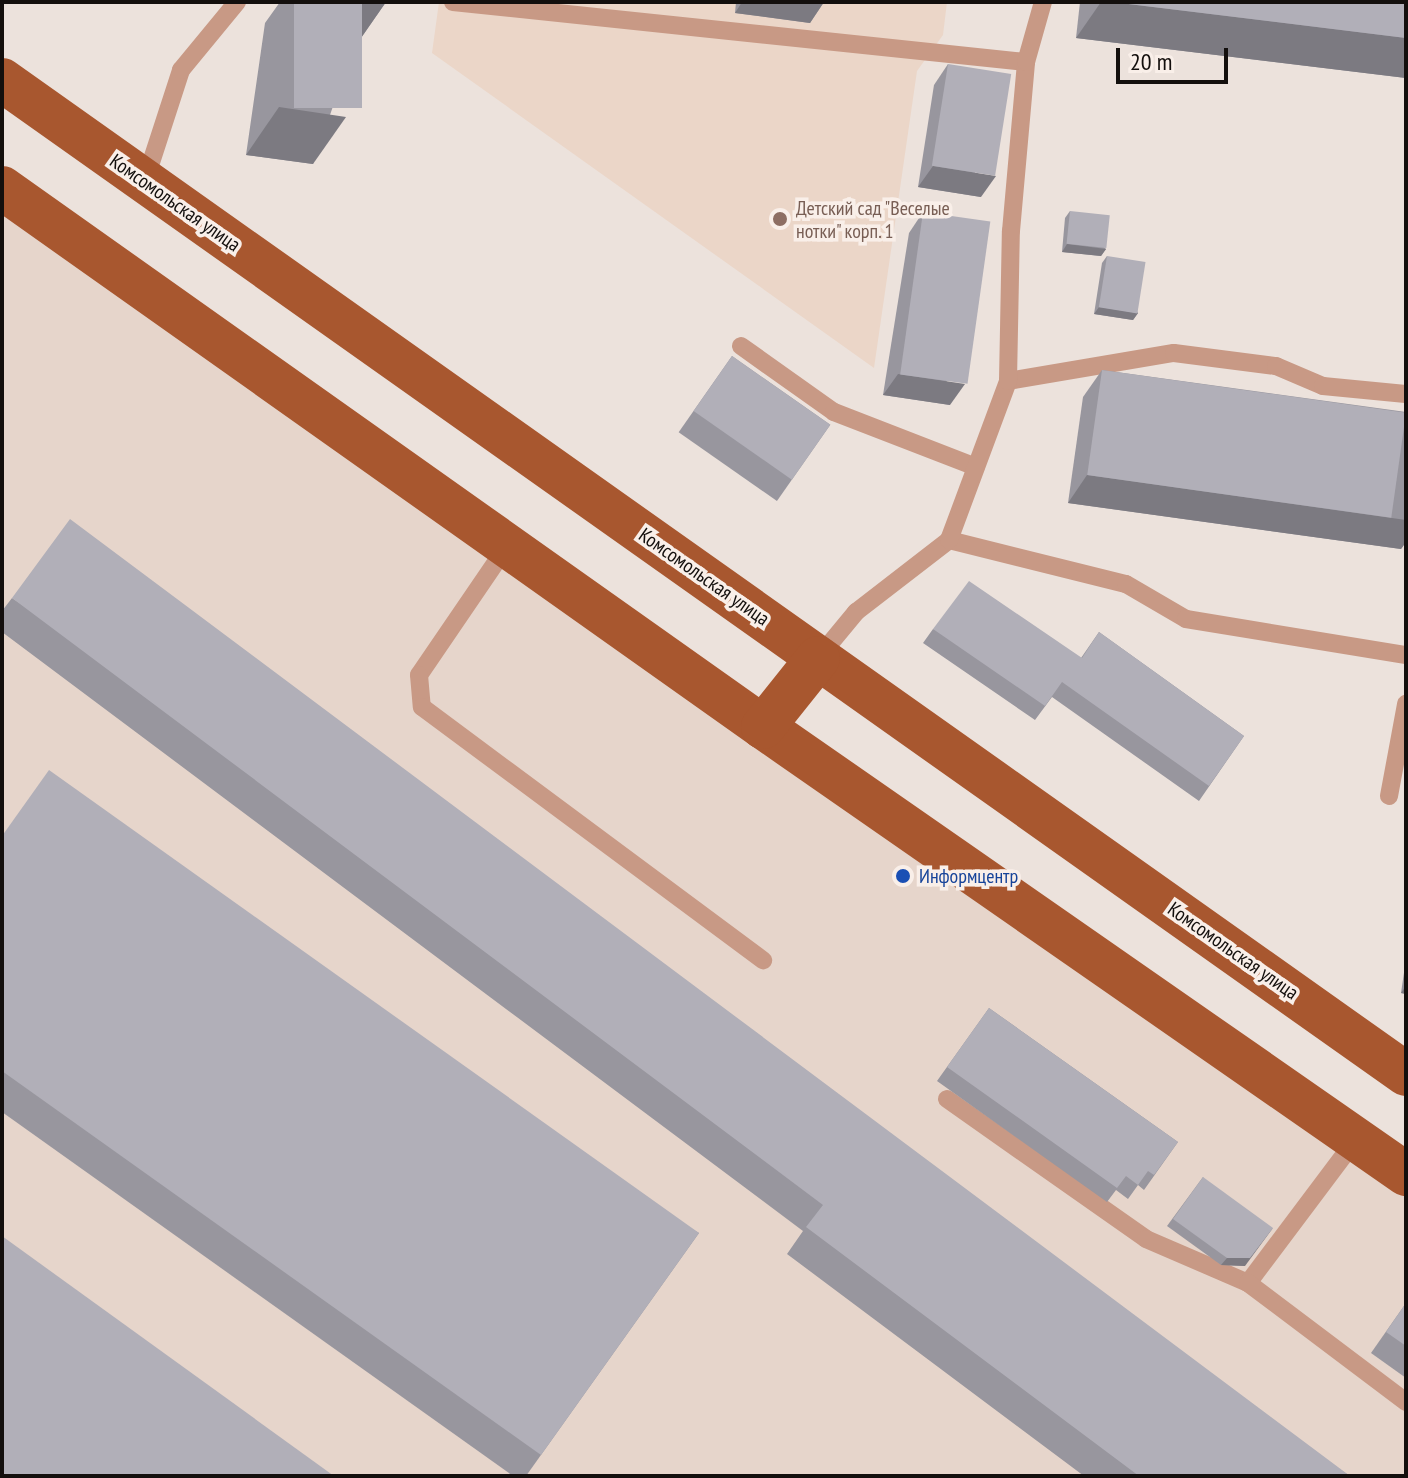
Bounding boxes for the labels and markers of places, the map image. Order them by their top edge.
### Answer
place label: Детский сад "Веселые нотки" корп. 1 [796,196,951,243]
marker: Детский сад "Веселые нотки" корп. 1 [771,210,789,228]
place label: Информцентр [919,864,1018,888]
marker: Информцентр [894,867,912,885]

